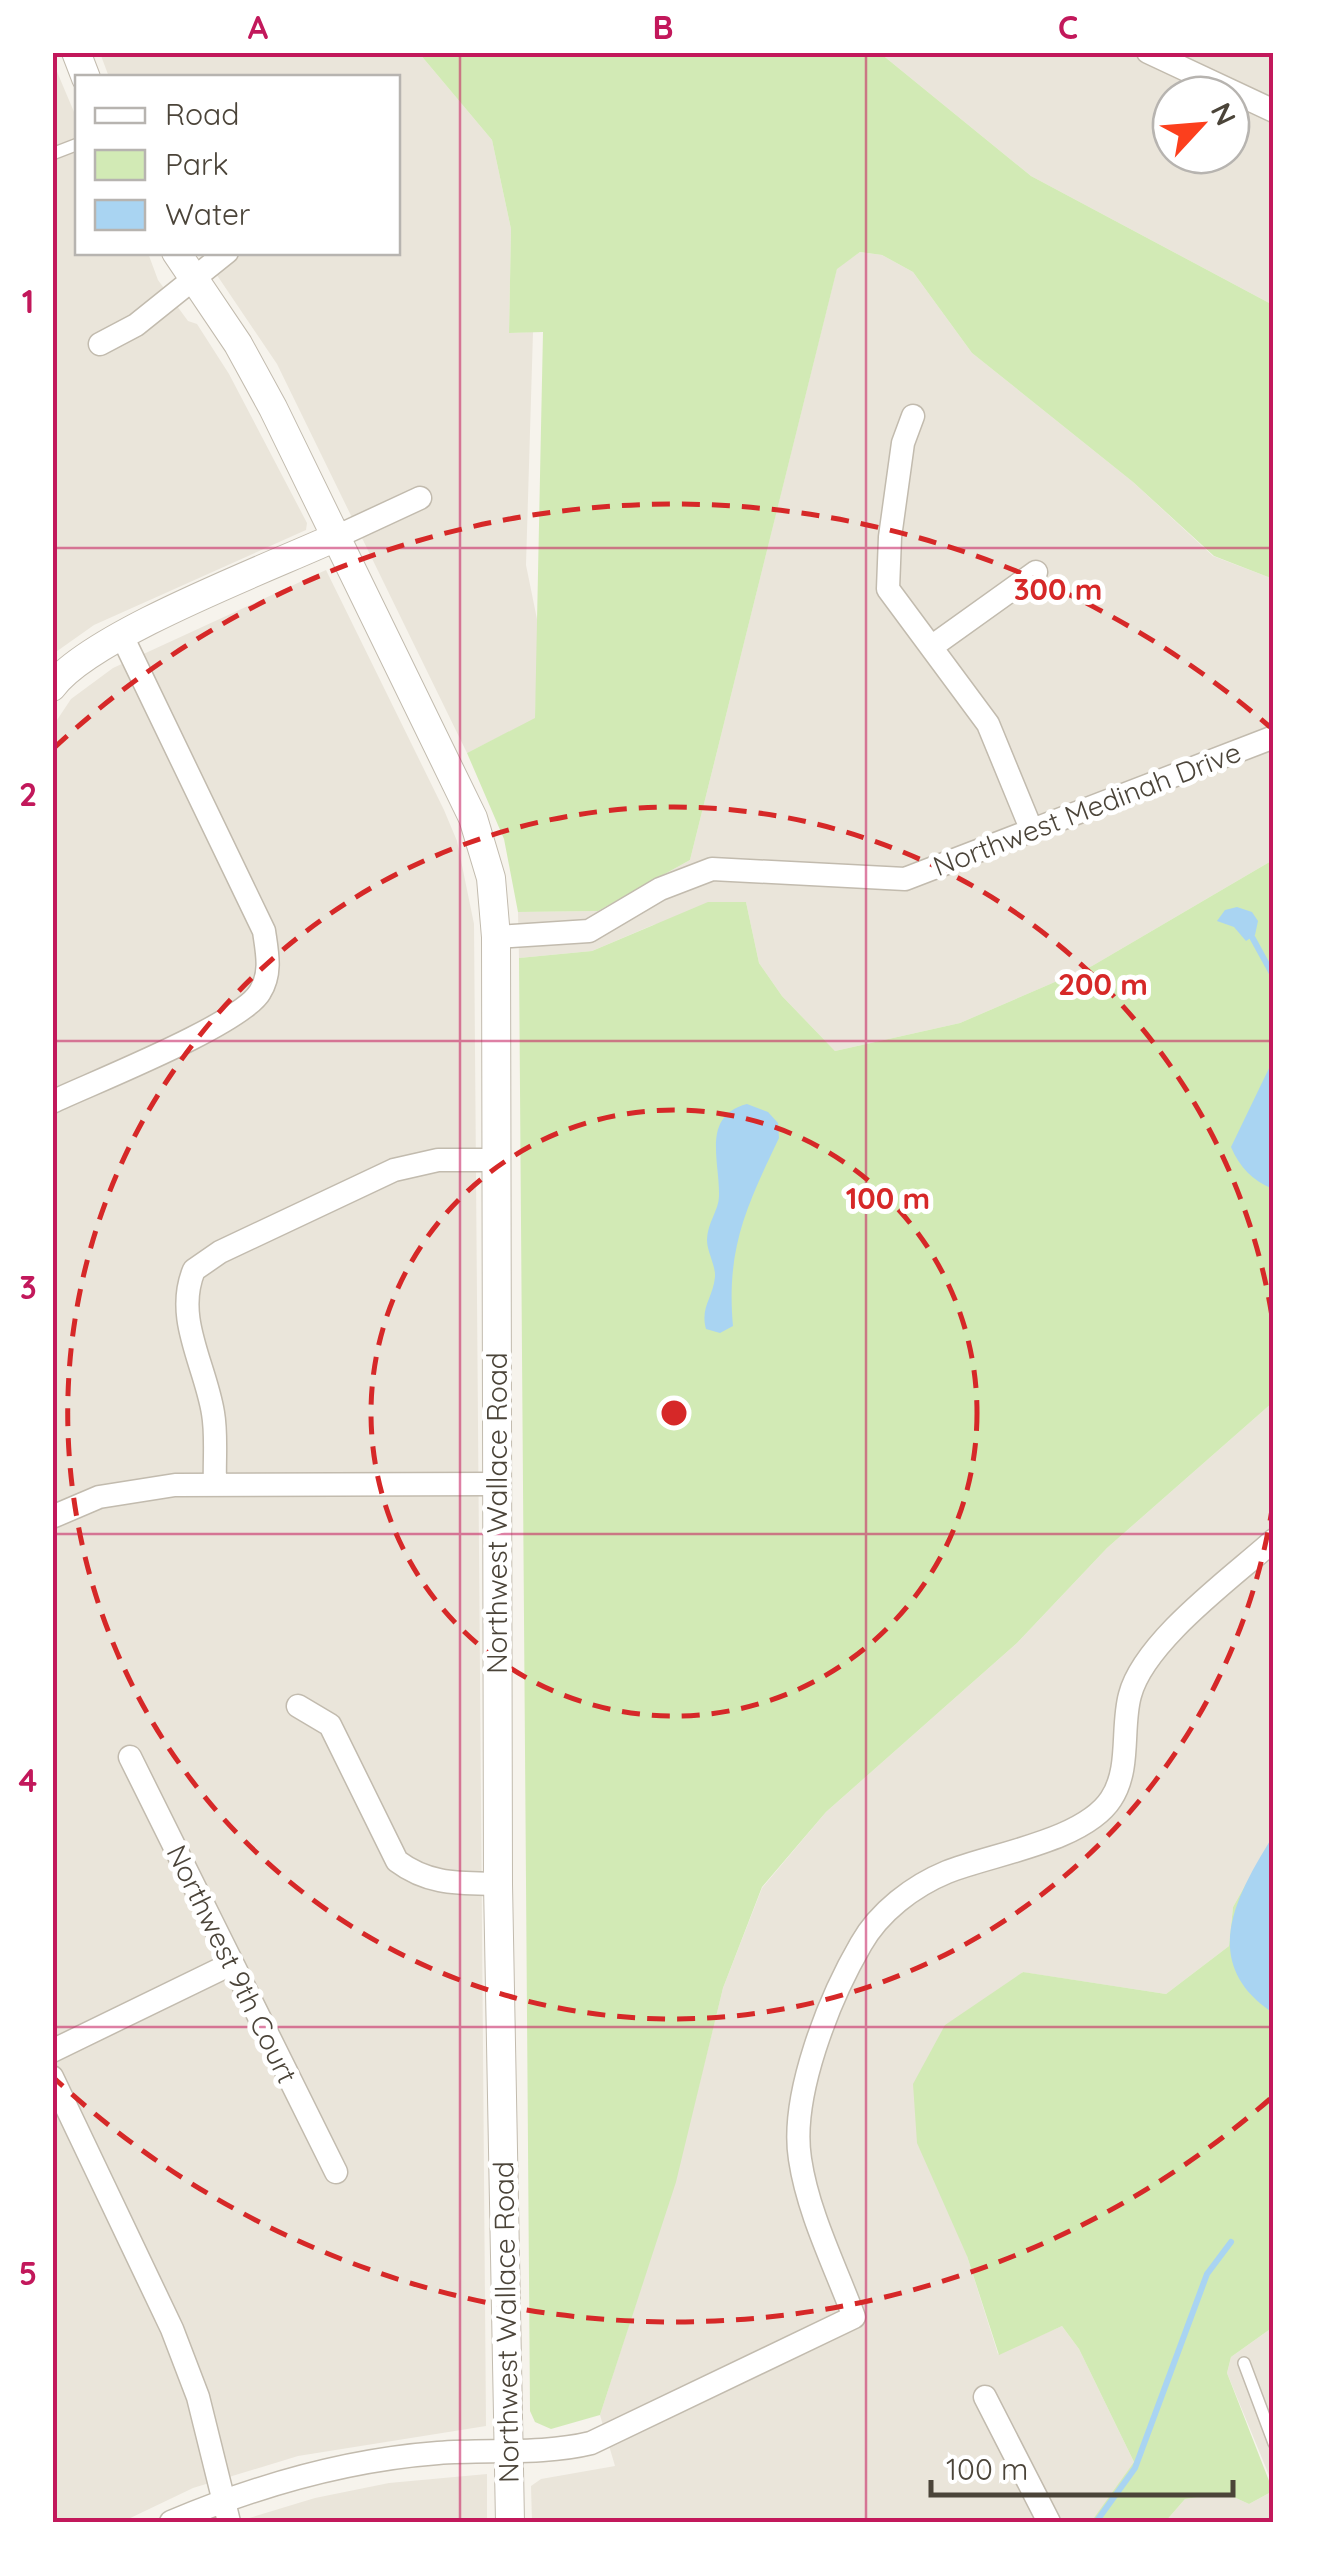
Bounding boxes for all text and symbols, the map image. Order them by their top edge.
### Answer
text: A [248,7,269,47]
text: B [653,7,673,47]
text: C [1058,7,1078,47]
legend [75,75,400,255]
north arrow [1151,75,1251,175]
text: Road [165,95,239,133]
text: N [1204,97,1244,131]
text: Park [165,145,229,183]
text: Water [165,195,251,233]
text: 1 [22,281,34,321]
text: 300 m [1013,570,1103,608]
street label: Northwest Medinah Drive [928,734,1246,883]
text: 2 [19,774,37,814]
text: 200 m [1058,965,1148,1003]
text: 100 m [846,1179,930,1217]
text: 3 [19,1267,37,1307]
street label: Northwest Wallace Road [479,1352,514,1674]
centre of rings [656,1395,692,1431]
text: 4 [19,1760,38,1800]
street label: Northwest 9th Court [160,1839,305,2089]
street label: Northwest Wallace Road [485,2161,526,2483]
text: 5 [19,2253,37,2293]
scale bar [931,2435,1234,2497]
text: 100 m [946,2450,1028,2488]

